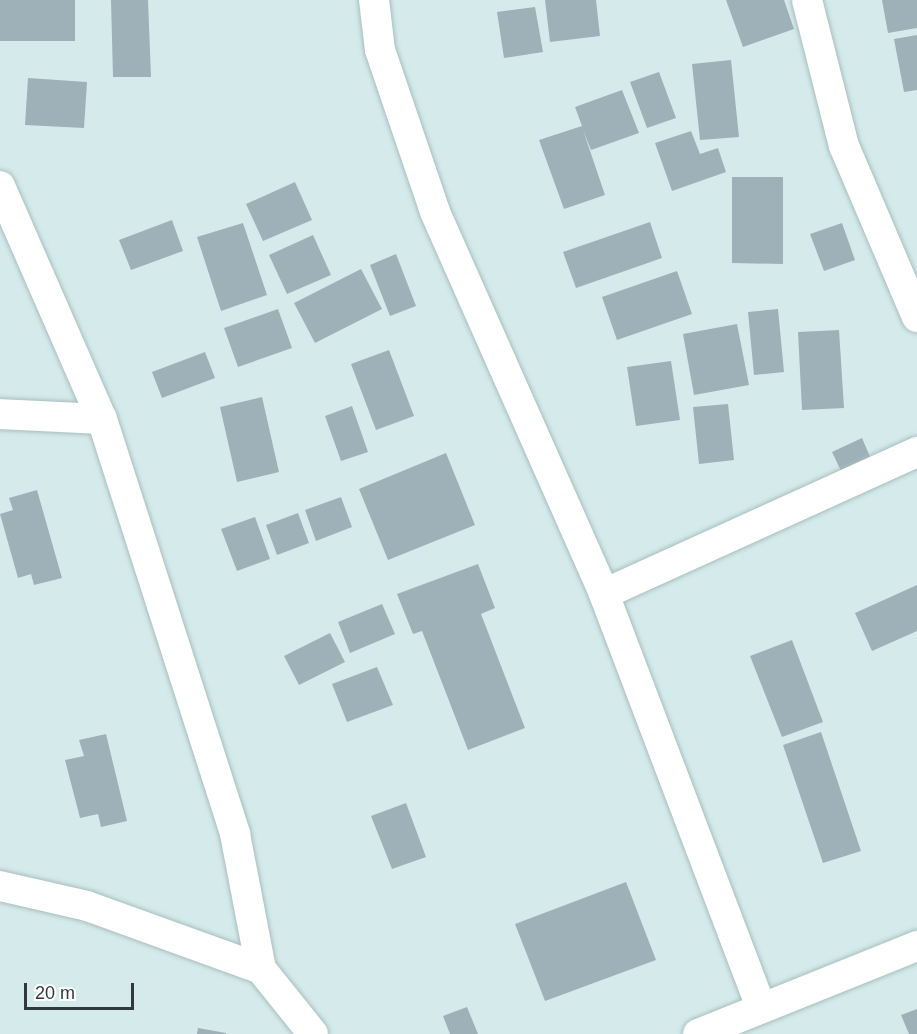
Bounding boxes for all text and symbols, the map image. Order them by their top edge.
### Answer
scale bar [27,971,136,1009]
text: 20 m [35,983,75,1003]

